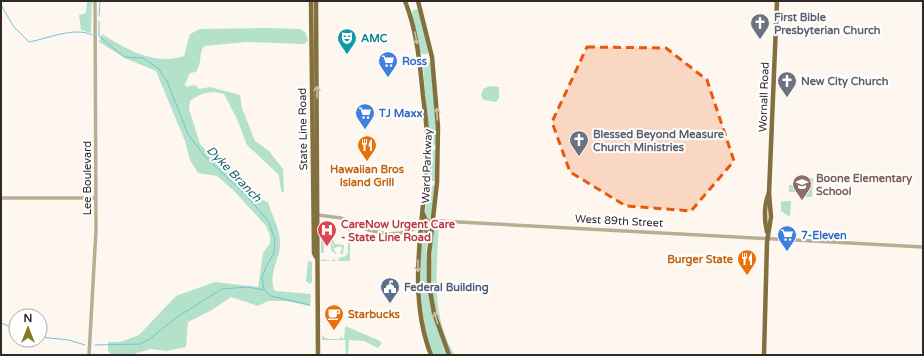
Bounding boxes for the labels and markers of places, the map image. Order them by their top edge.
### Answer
place label: First Bible Presbyterian Church [774,11,881,38]
church icon: First Bible Presbyterian Church [749,12,771,40]
theatre icon: AMC [336,27,358,55]
place label: AMC [361,32,388,45]
supermarket icon: Ross [377,50,399,78]
place label: Ross [402,55,428,68]
church icon: New City Church [776,70,798,98]
place label: New City Church [801,75,889,89]
supermarket icon: TJ Maxx [354,102,376,130]
place label: TJ Maxx [378,107,423,120]
place label: Blessed Beyond Measure Church Ministries [593,128,725,154]
church icon: Blessed Beyond Measure Church Ministries [568,129,590,157]
restaurant icon: Hawaiian Bros Island Grill [356,134,378,162]
place label: Hawaiian Bros Island Grill [330,163,405,189]
place label: Boone Elementary School [816,172,912,198]
school or university icon: Boone Elementary School [791,173,813,201]
place label: CareNow Urgent Care - State Line Road [341,218,456,244]
hospital icon: CareNow Urgent Care - State Line Road [316,219,338,247]
supermarket icon: 7-Eleven [776,224,798,252]
place label: 7-Eleven [801,229,847,242]
restaurant icon: Burger State [736,248,758,276]
place label: Burger State [667,253,734,267]
public building icon: Federal Building [379,276,401,304]
place label: Federal Building [404,281,489,295]
cafe icon: Starbucks [323,303,345,331]
place label: Starbucks [348,308,401,321]

